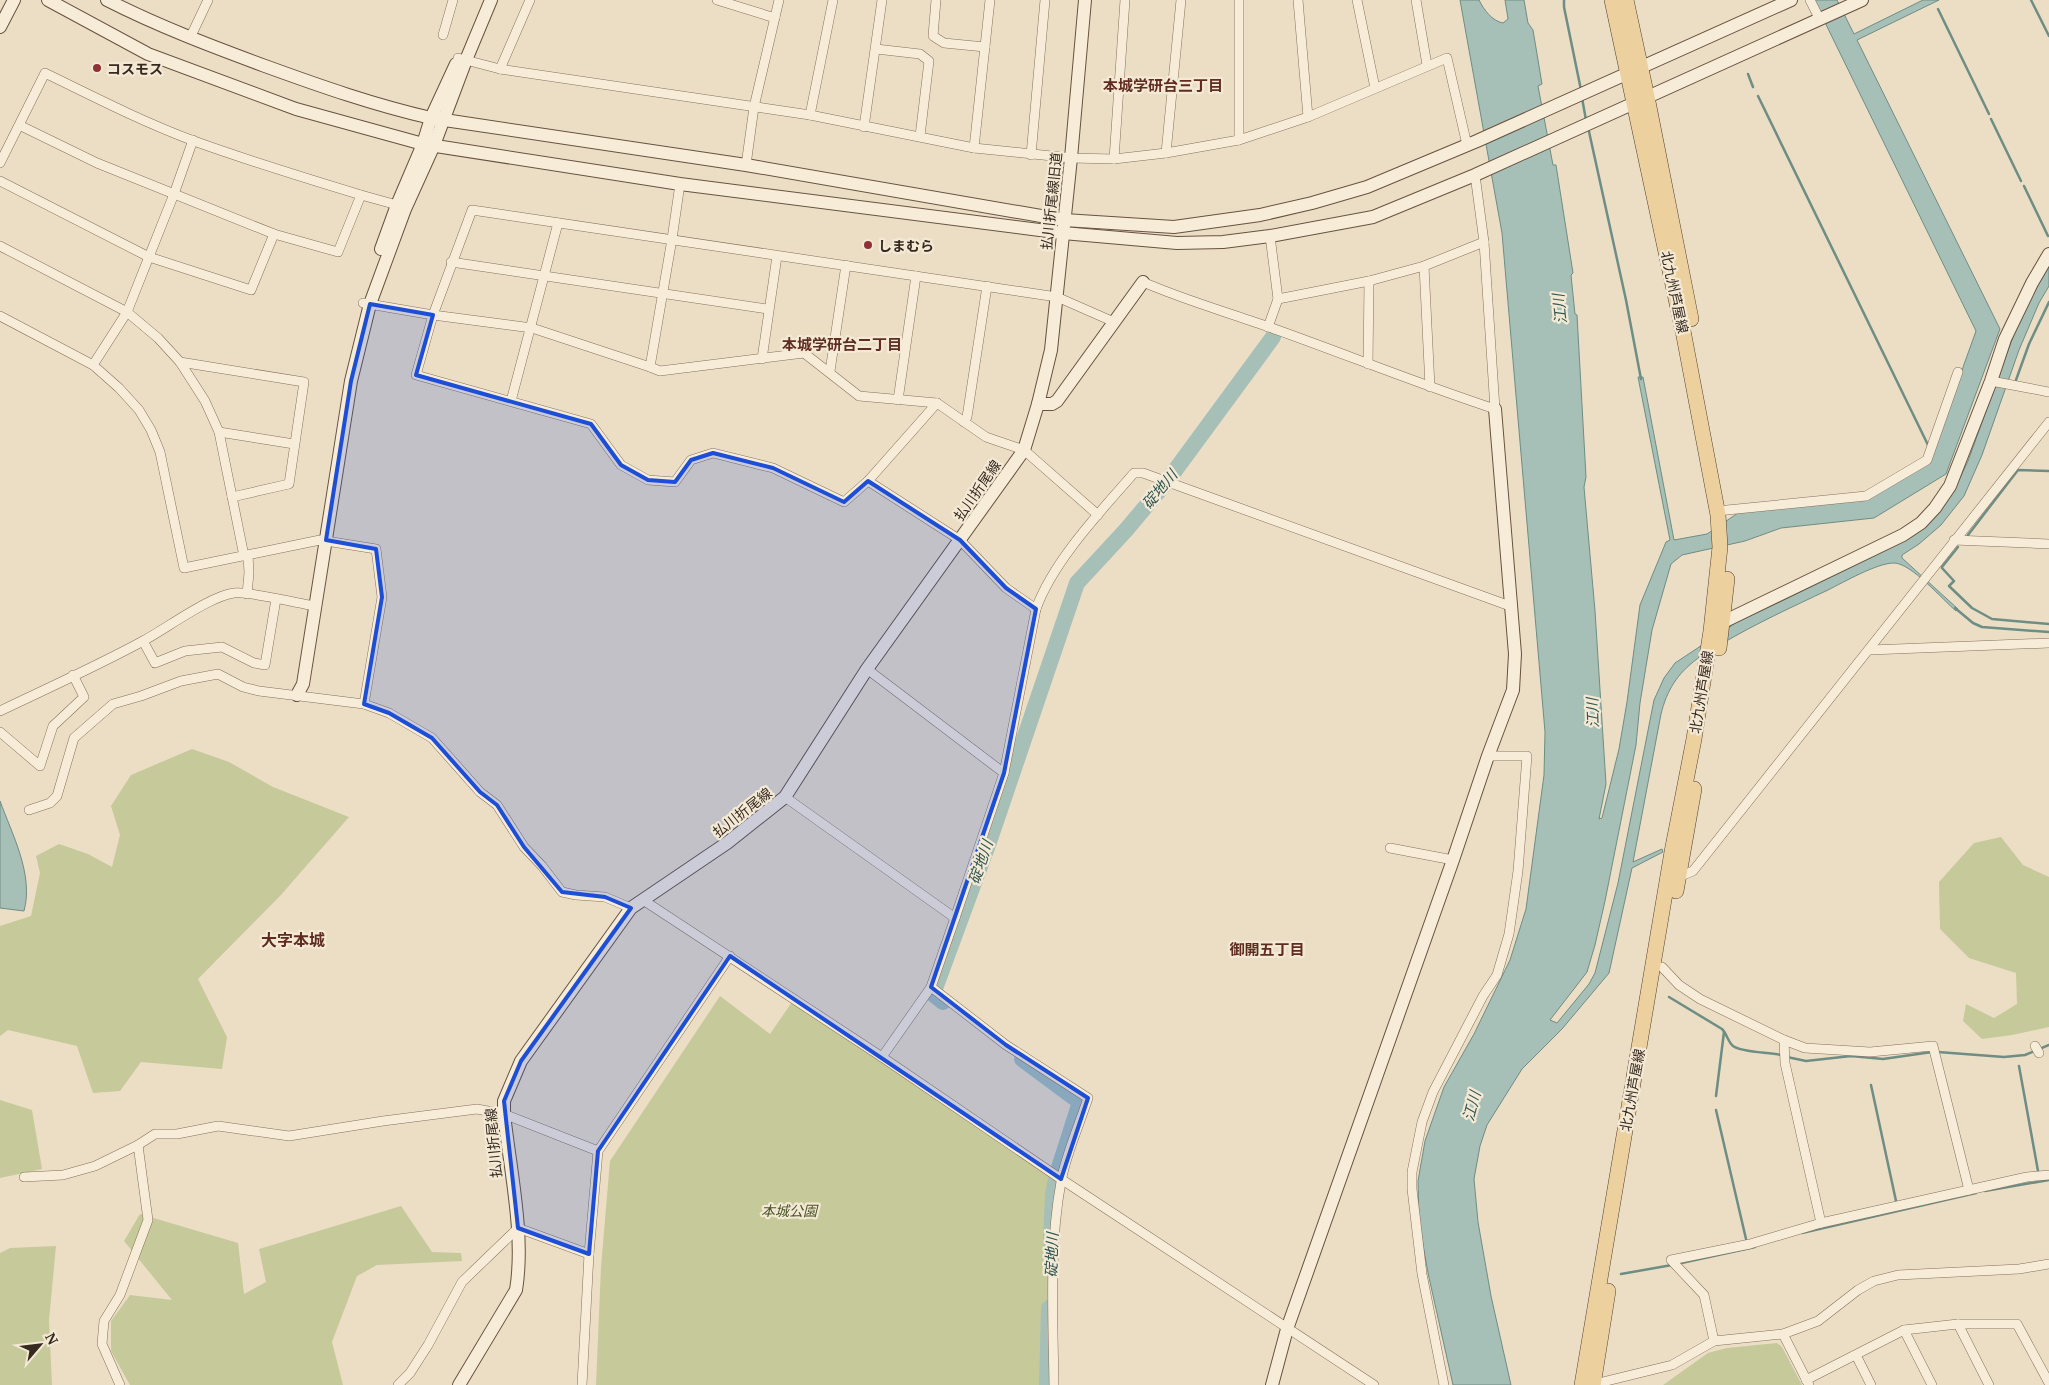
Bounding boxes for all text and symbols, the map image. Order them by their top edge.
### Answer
place label: コスモス [107,59,163,78]
marker: コスモス [91,62,103,74]
district label: 本城学研台三丁目 [1103,75,1223,95]
street label: 払川折尾線旧道 [1036,151,1066,251]
place label: しまむら [878,236,934,255]
marker: しまむら [862,239,874,251]
street label: 北九州芦屋線 [1657,249,1693,335]
water label: 江川 [1547,291,1571,325]
district label: 本城学研台二丁目 [782,334,902,354]
street label: 払川折尾線 [949,456,1005,524]
water label: 碇地川 [1137,464,1182,513]
street label: 北九州芦屋線 [1685,649,1717,735]
water label: 江川 [1581,696,1603,728]
street label: 払川折尾線 [709,783,775,841]
water label: 碇地川 [963,836,997,887]
district label: 大字本城 [261,929,325,951]
district label: 御開五丁目 [1229,939,1305,959]
street label: 北九州芦屋線 [1615,1047,1649,1133]
water label: 江川 [1457,1087,1485,1123]
street label: 払川折尾線 [480,1107,506,1179]
park label: 本城公園 [761,1201,819,1220]
water label: 碇地川 [1040,1230,1062,1278]
north arrow [15,1320,65,1370]
text: N [41,1329,63,1348]

